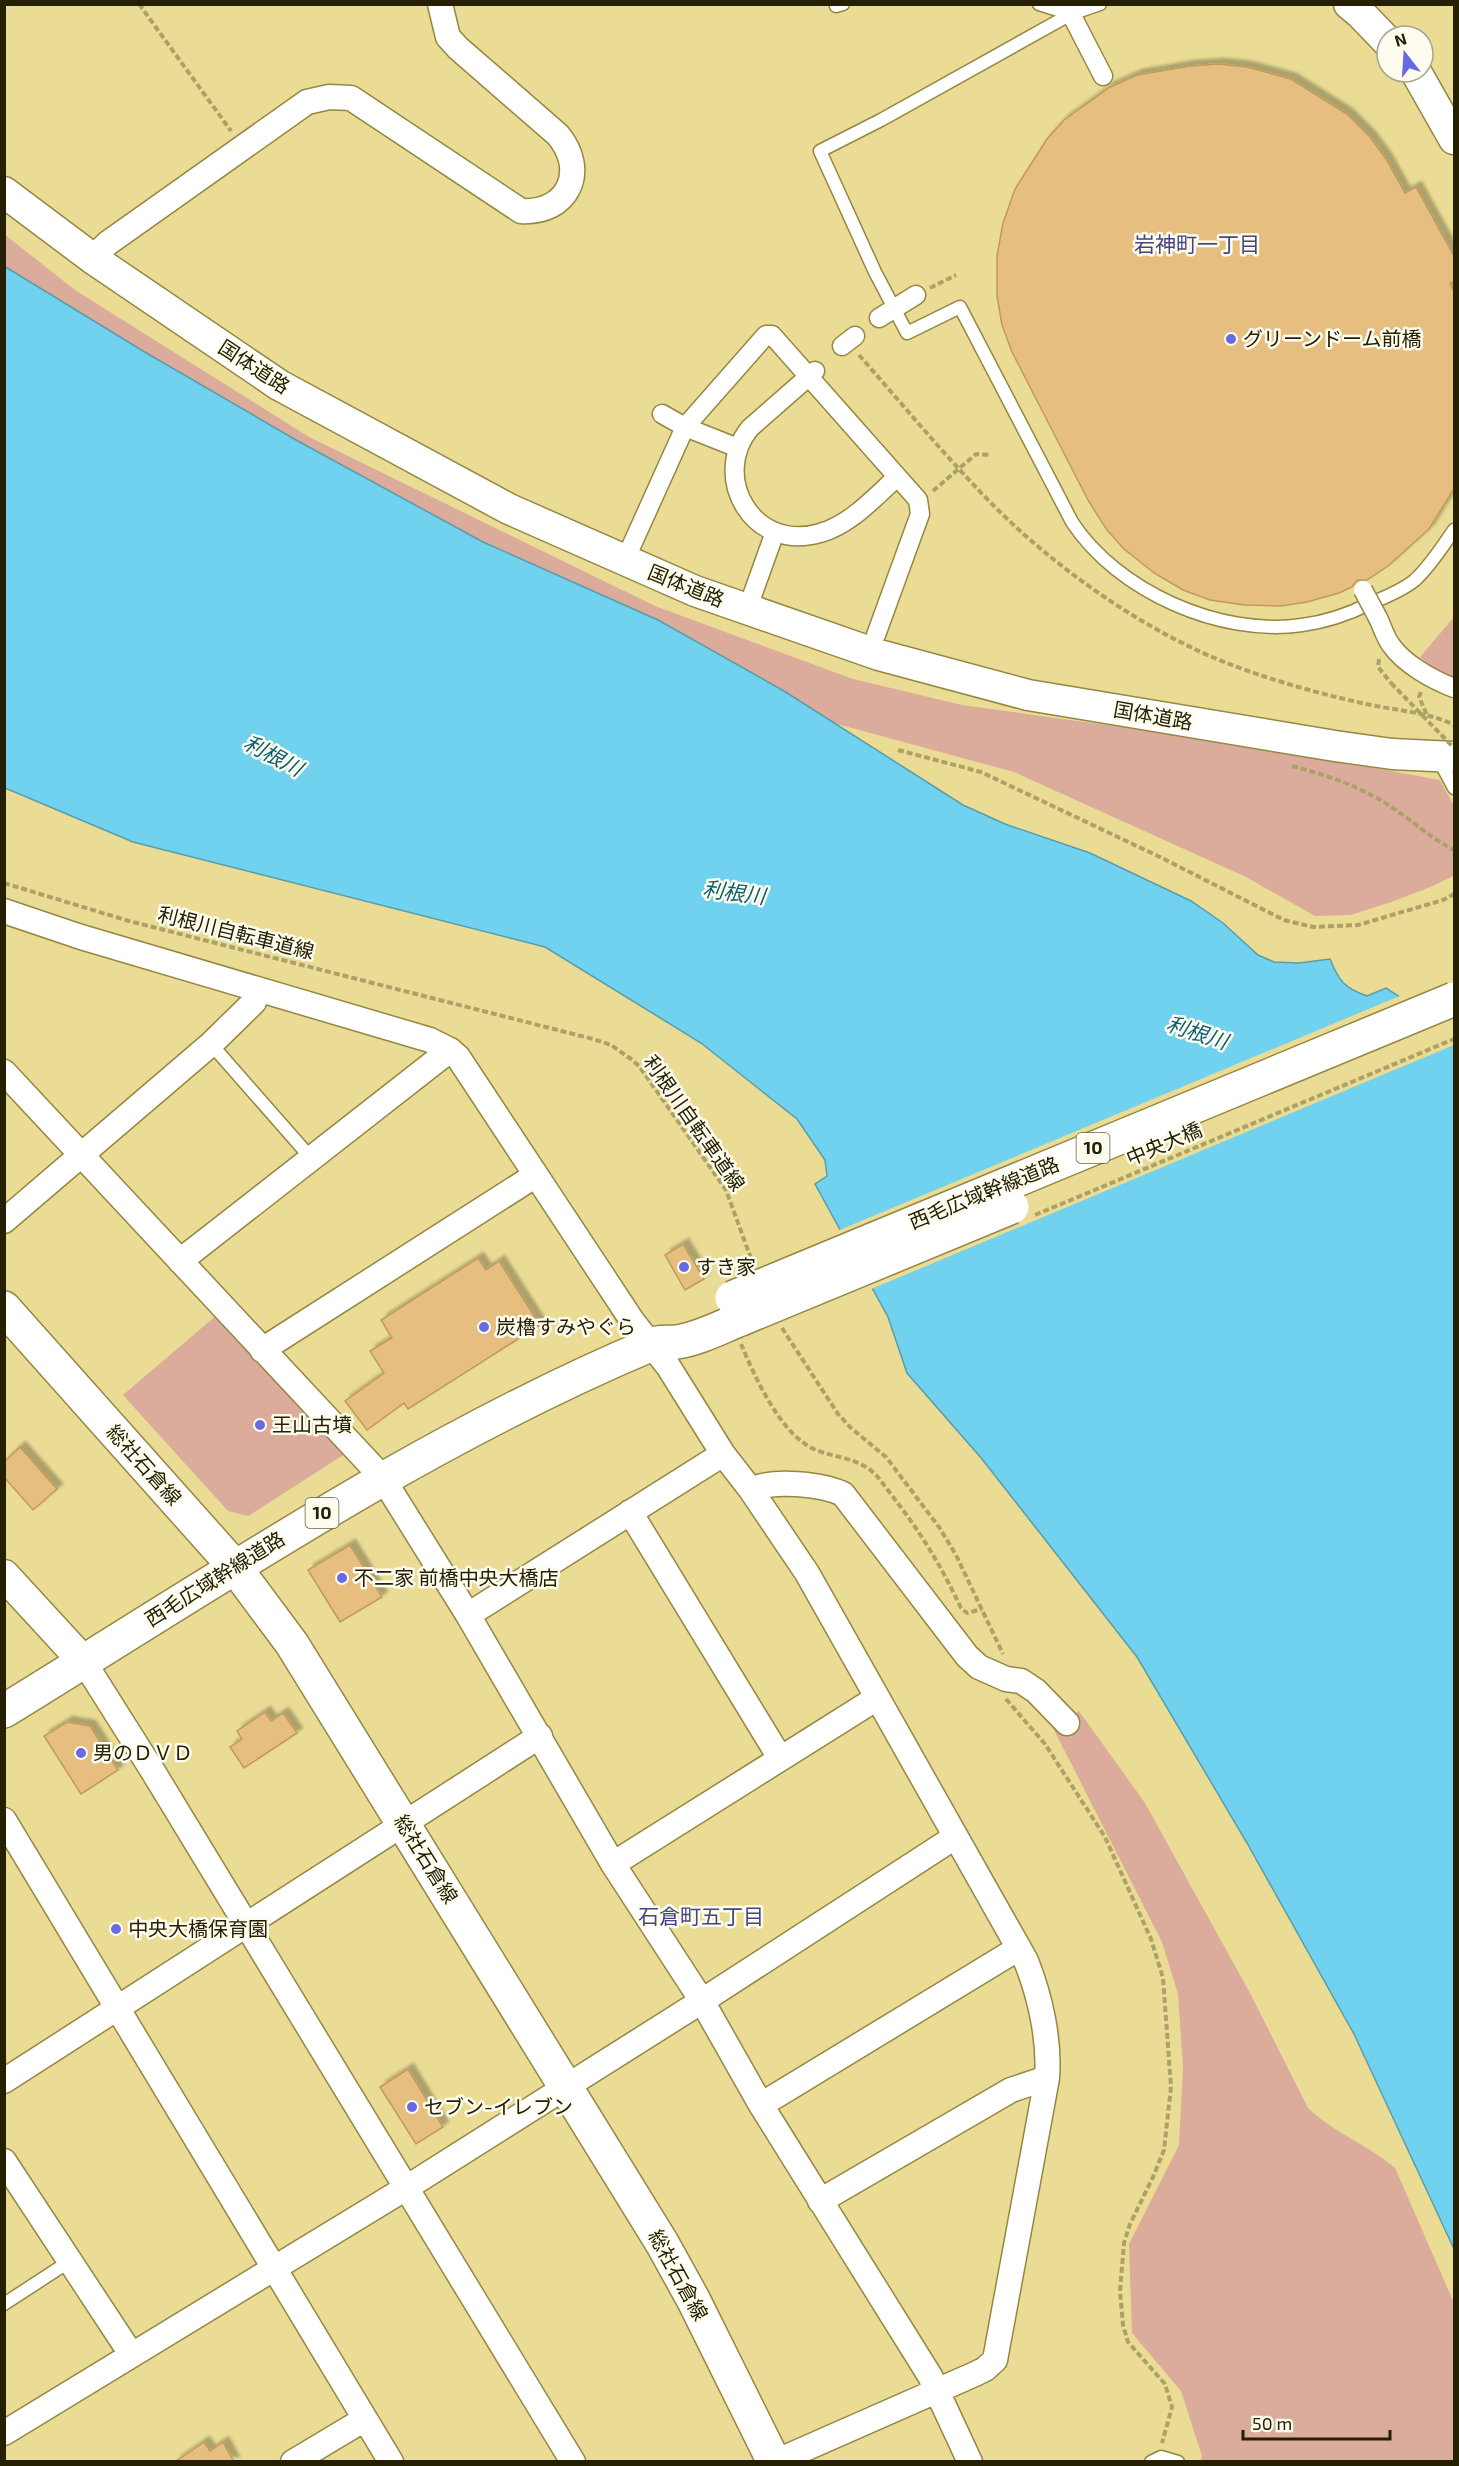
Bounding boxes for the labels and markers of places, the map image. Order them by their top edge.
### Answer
place label: グリーンドーム前橋 [1243,326,1421,350]
marker: グリーンドーム前橋 [1224,332,1238,346]
place label: すき家 [696,1254,756,1278]
marker: すき家 [677,1260,691,1274]
place label: 炭櫓すみやぐら [496,1314,636,1338]
marker: 炭櫓すみやぐら [477,1320,491,1334]
place label: 王山古墳 [272,1412,352,1436]
marker: 王山古墳 [253,1418,267,1432]
place label: 不二家 前橋中央大橋店 [354,1565,558,1589]
marker: 不二家 前橋中央大橋店 [335,1571,349,1585]
place label: 男のＤＶＤ [93,1740,193,1764]
marker: 男のＤＶＤ [74,1746,88,1760]
place label: 中央大橋保育園 [128,1916,268,1940]
marker: 中央大橋保育園 [109,1922,123,1936]
place label: セブン-イレブン [424,2094,573,2118]
marker: セブン-イレブン [405,2100,419,2114]

